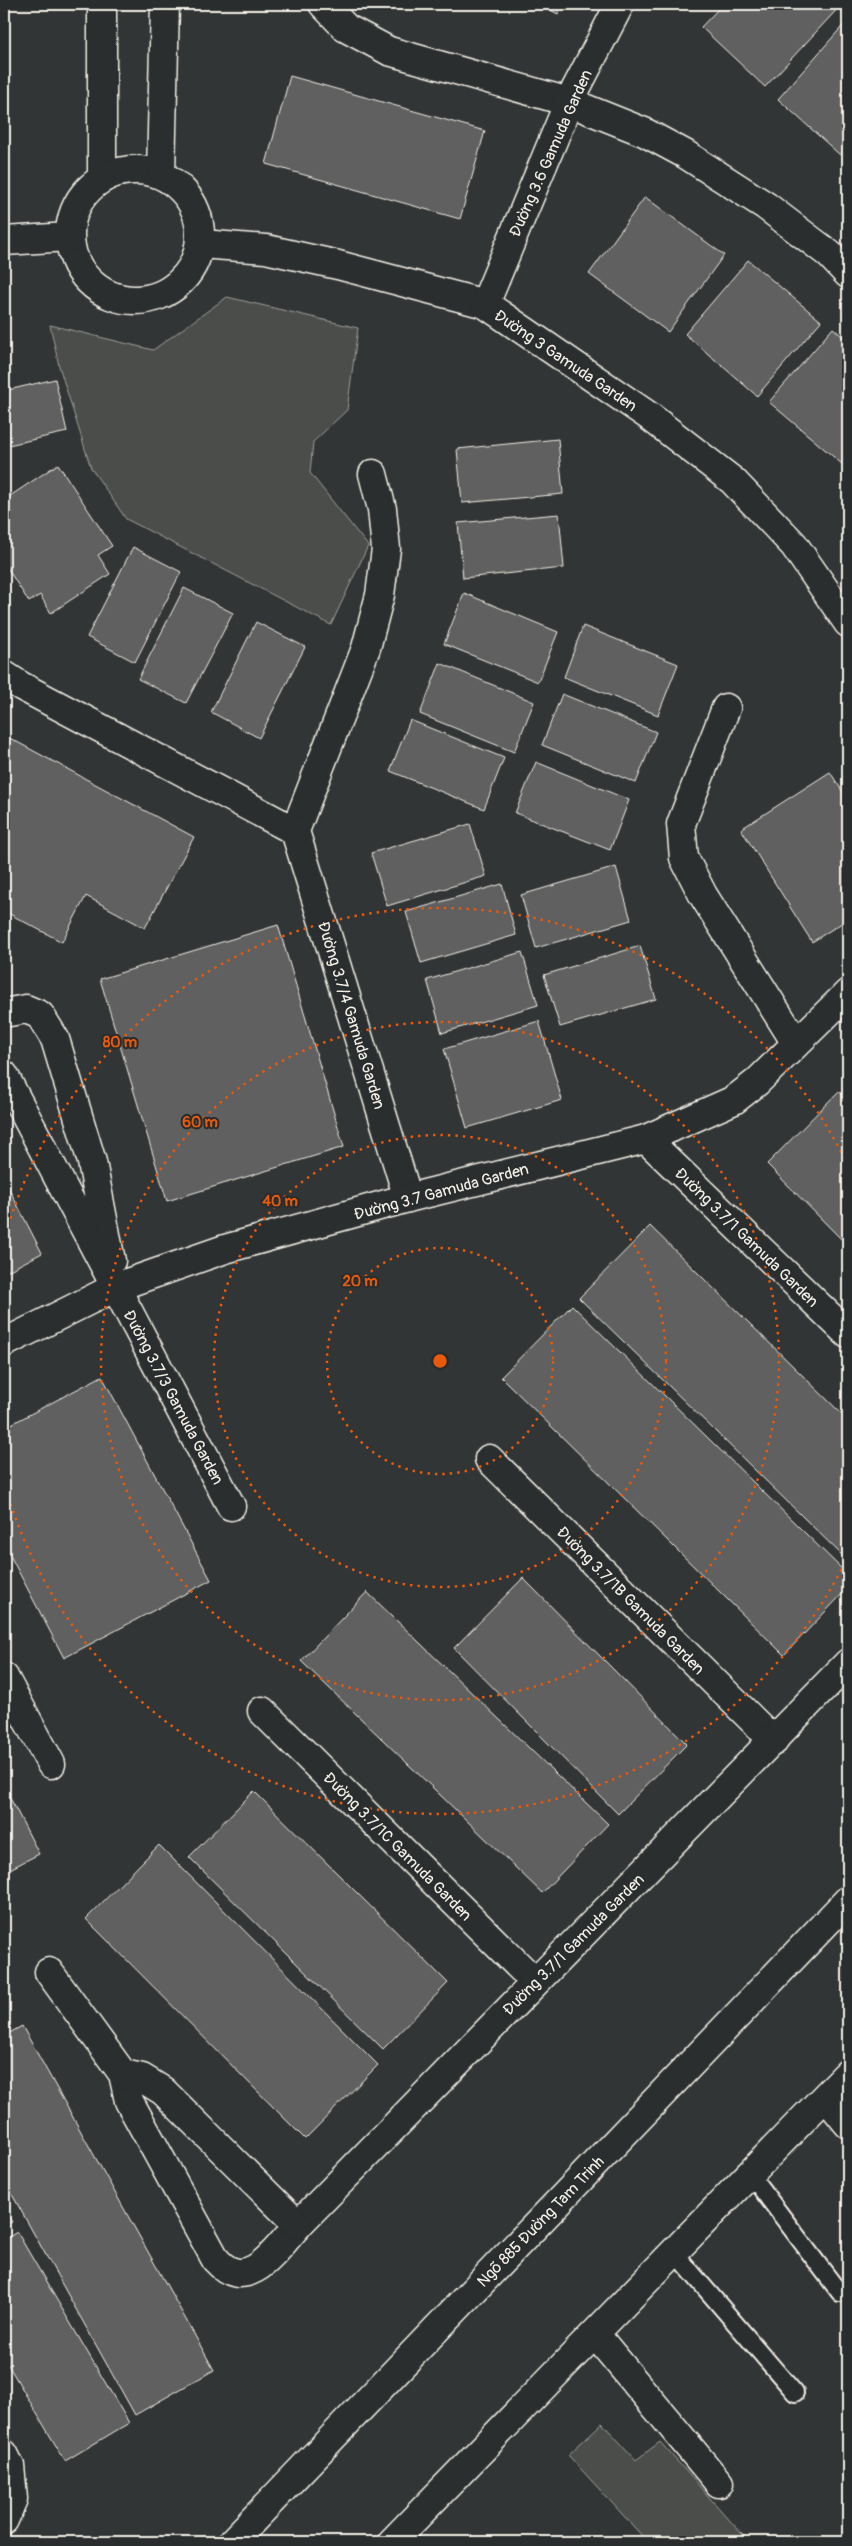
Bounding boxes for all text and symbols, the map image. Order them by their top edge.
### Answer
street label: Đường 3.6 Gamuda Garden [505,67,597,240]
street label: Đường 3 Gamuda Garden [490,306,641,416]
street label: Đường 3.7/4 Gamuda Garden [313,919,389,1112]
text: 80 m [103,1033,137,1052]
text: 60 m [182,1113,218,1132]
street label: Đường 3.7 Gamuda Garden [352,1159,531,1225]
street label: Đường 3.7/1 Gamuda Garden [670,1164,822,1312]
text: 40 m [262,1192,298,1211]
text: 20 m [342,1272,378,1291]
street label: Đường 3.7/3 Gamuda Garden [119,1307,228,1488]
centre of rings [431,1352,449,1370]
street label: Đường 3.7/1B Gamuda Garden [552,1522,709,1679]
street label: Đường 3.7/1C Gamuda Garden [319,1768,476,1925]
street label: Đường 3.7/1 Gamuda Garden [499,1870,649,2020]
street label: Ngõ 885 Đường Tam Trinh [473,2152,608,2291]

